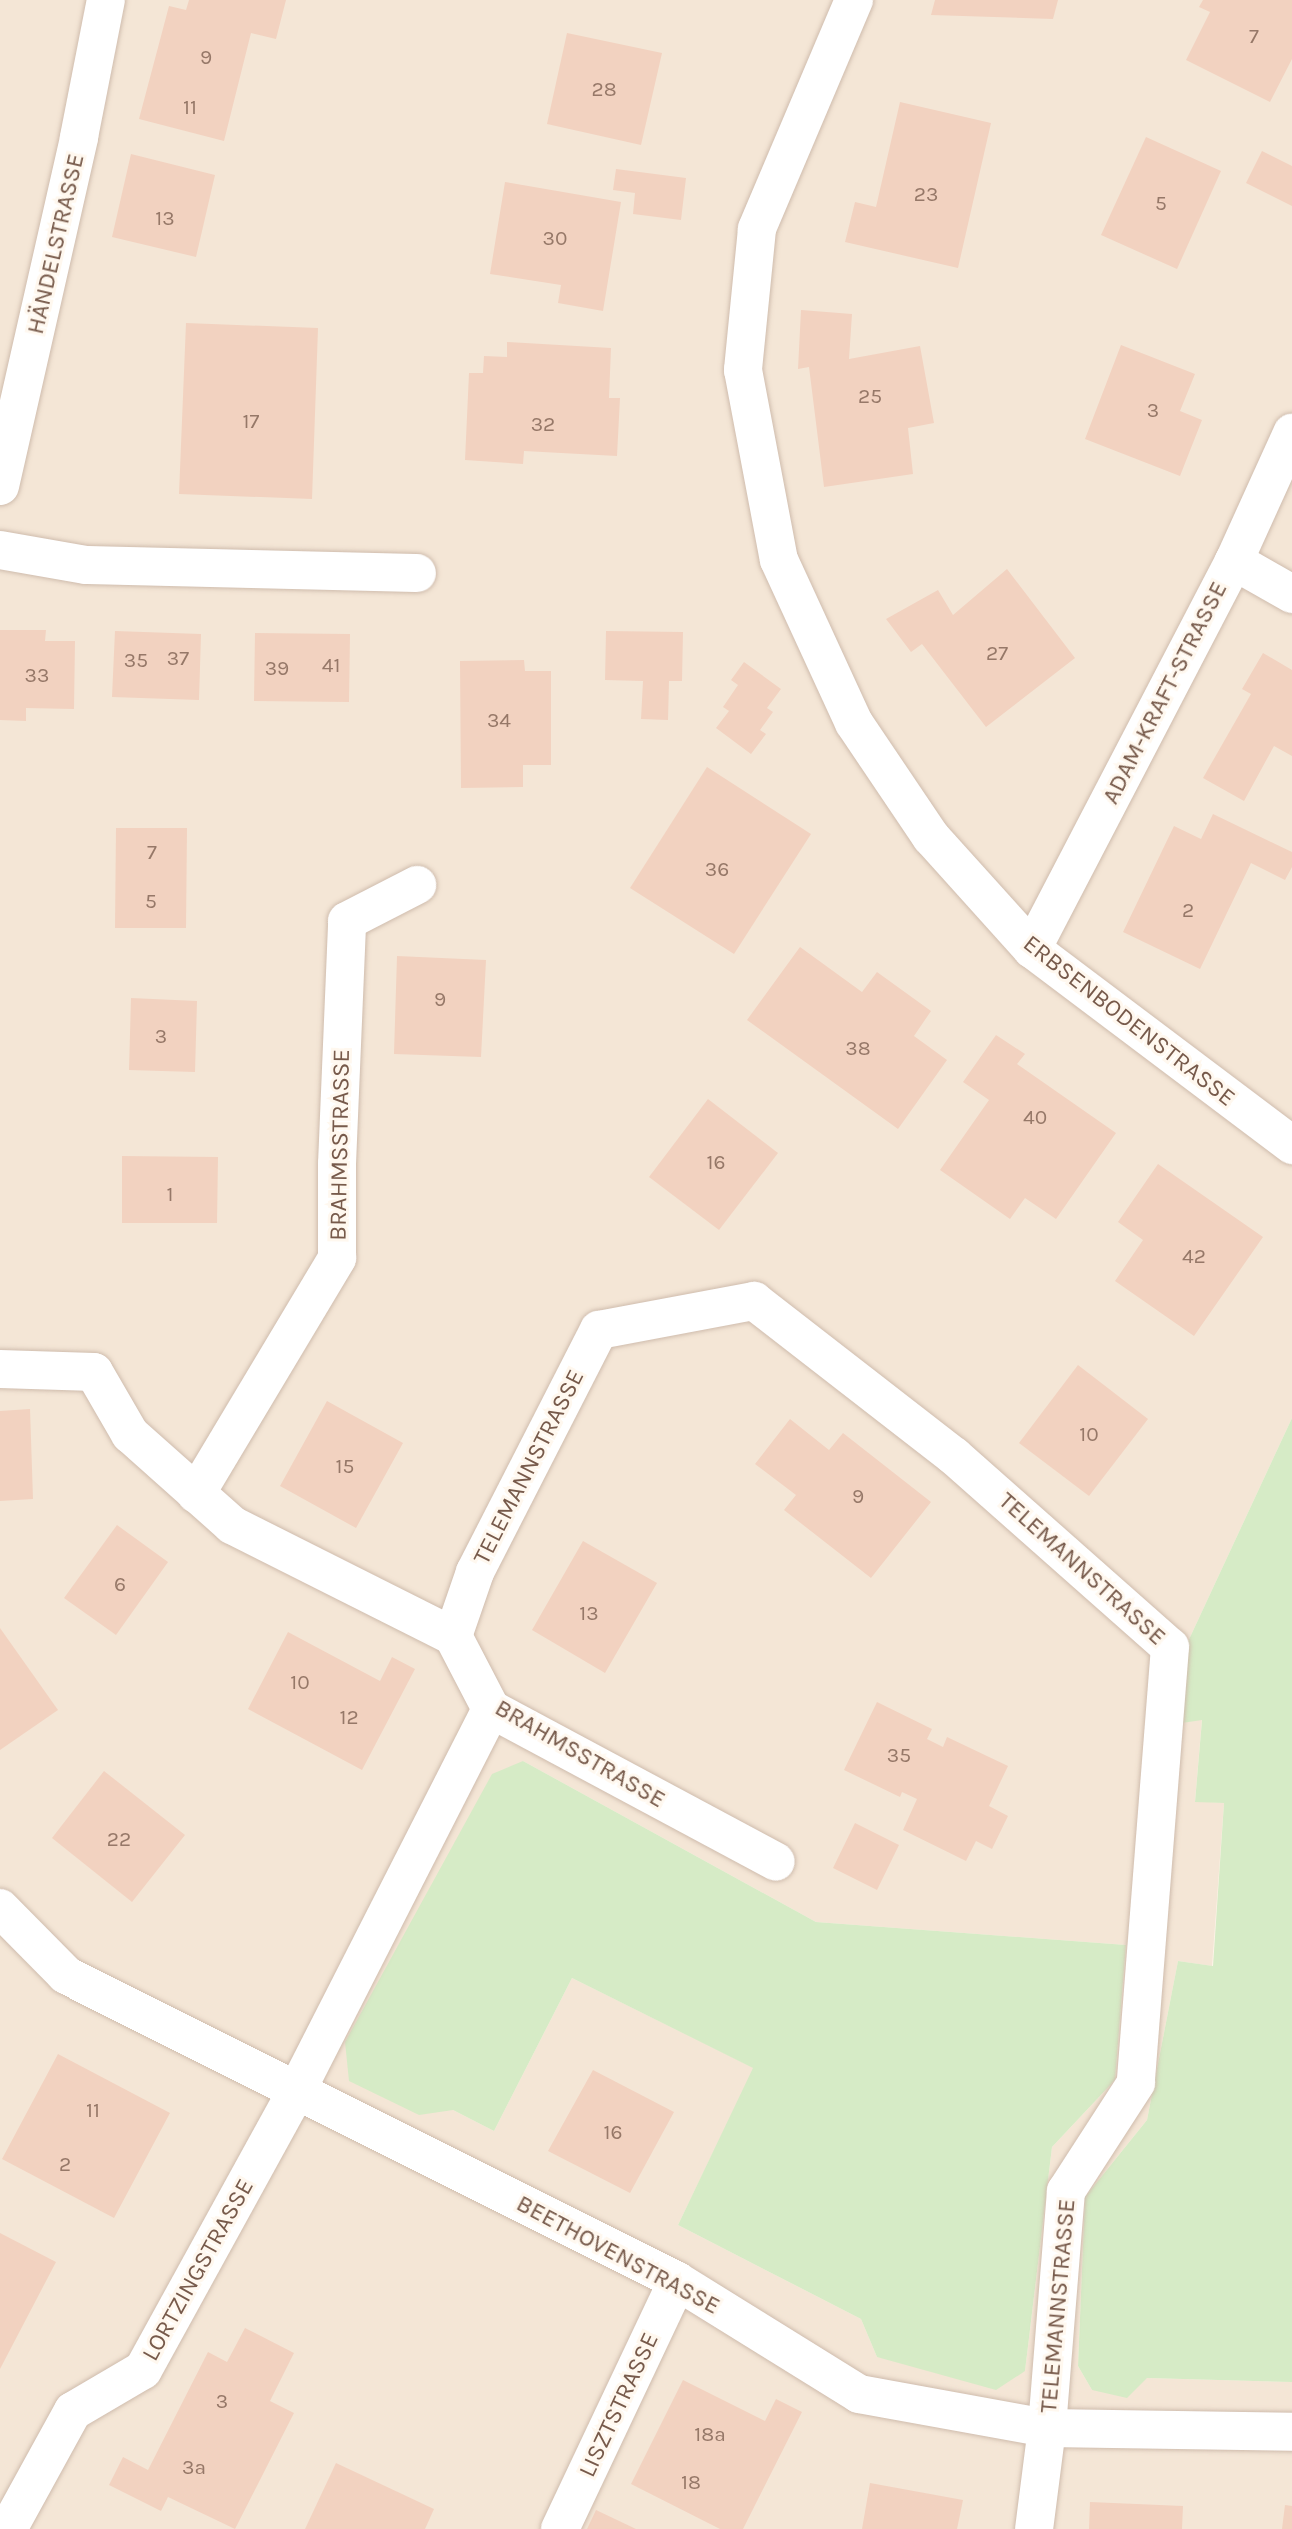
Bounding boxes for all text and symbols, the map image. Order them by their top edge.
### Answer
house number: 7 [1249,23,1259,49]
house number: 9 [200,44,212,70]
house number: 28 [591,76,617,102]
house number: 11 [183,94,197,120]
street label: HÄNDELSTRASSE [21,151,91,337]
house number: 23 [914,181,938,207]
house number: 5 [1155,190,1167,216]
house number: 13 [155,205,175,231]
house number: 30 [543,225,567,251]
house number: 25 [858,383,882,409]
house number: 3 [1147,397,1159,423]
house number: 17 [243,408,259,434]
house number: 32 [531,411,555,437]
street label: ADAM-KRAFT-STRASSE [1096,577,1234,809]
house number: 27 [986,640,1008,666]
house number: 37 [167,645,189,671]
house number: 35 [124,647,148,673]
house number: 41 [322,652,340,678]
house number: 39 [265,655,289,681]
house number: 33 [25,662,49,688]
house number: 34 [487,707,511,733]
house number: 7 [147,839,157,865]
house number: 36 [705,856,729,882]
house number: 5 [145,888,157,914]
house number: 2 [1182,897,1194,923]
street label: ERBSENBODENSTRASSE [1017,929,1241,1113]
house number: 9 [434,986,446,1012]
house number: 3 [155,1023,167,1049]
house number: 38 [845,1035,871,1061]
street label: BRAHMSSTRASSE [324,1049,356,1241]
house number: 40 [1023,1104,1047,1130]
house number: 16 [707,1149,725,1175]
house number: 1 [167,1181,173,1207]
house number: 42 [1182,1243,1206,1269]
street label: TELEMANNSTRASSE [467,1365,591,1569]
house number: 10 [1079,1421,1099,1447]
house number: 15 [336,1453,354,1479]
house number: 9 [852,1483,864,1509]
street label: TELEMANNSTRASSE [993,1486,1171,1652]
house number: 6 [114,1571,126,1597]
house number: 13 [579,1600,599,1626]
house number: 10 [290,1669,310,1695]
street label: BRAHMSSTRASSE [490,1694,670,1814]
house number: 12 [339,1704,359,1730]
house number: 35 [887,1742,911,1768]
house number: 22 [107,1826,131,1852]
house number: 11 [86,2097,100,2123]
house number: 16 [604,2119,622,2145]
house number: 2 [59,2151,71,2177]
street label: LORTZINGSTRASSE [136,2174,260,2366]
street label: BEETHOVENSTRASSE [511,2189,725,2321]
street label: TELEMANNSTRASSE [1034,2198,1082,2414]
street label: LISZTSTRASSE [573,2328,665,2482]
house number: 3 [216,2388,228,2414]
house number: 18a [694,2421,726,2447]
house number: 3a [182,2454,206,2480]
house number: 18 [681,2469,701,2495]

